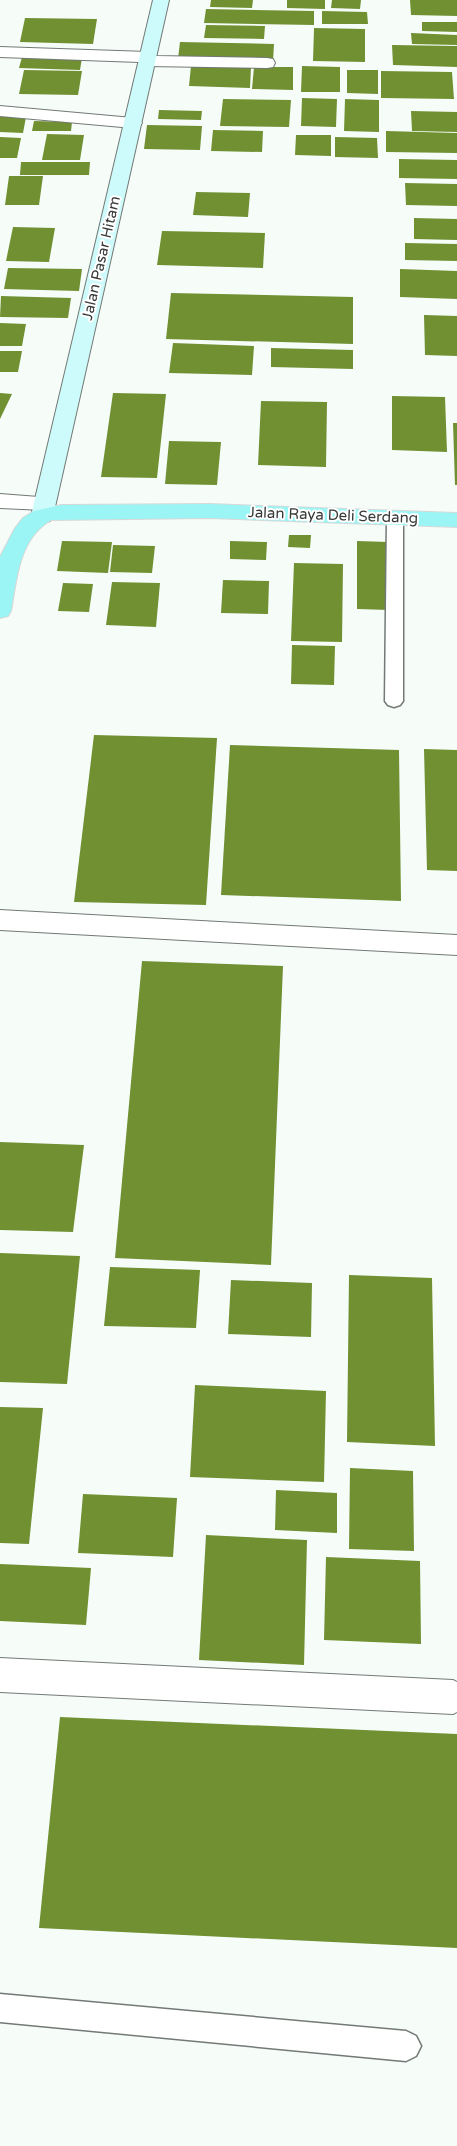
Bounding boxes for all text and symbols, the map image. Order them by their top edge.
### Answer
street label: Jalan Pasar Hitam [78,194,124,322]
street label: Jalan Raya Deli Serdang [247,503,419,527]

